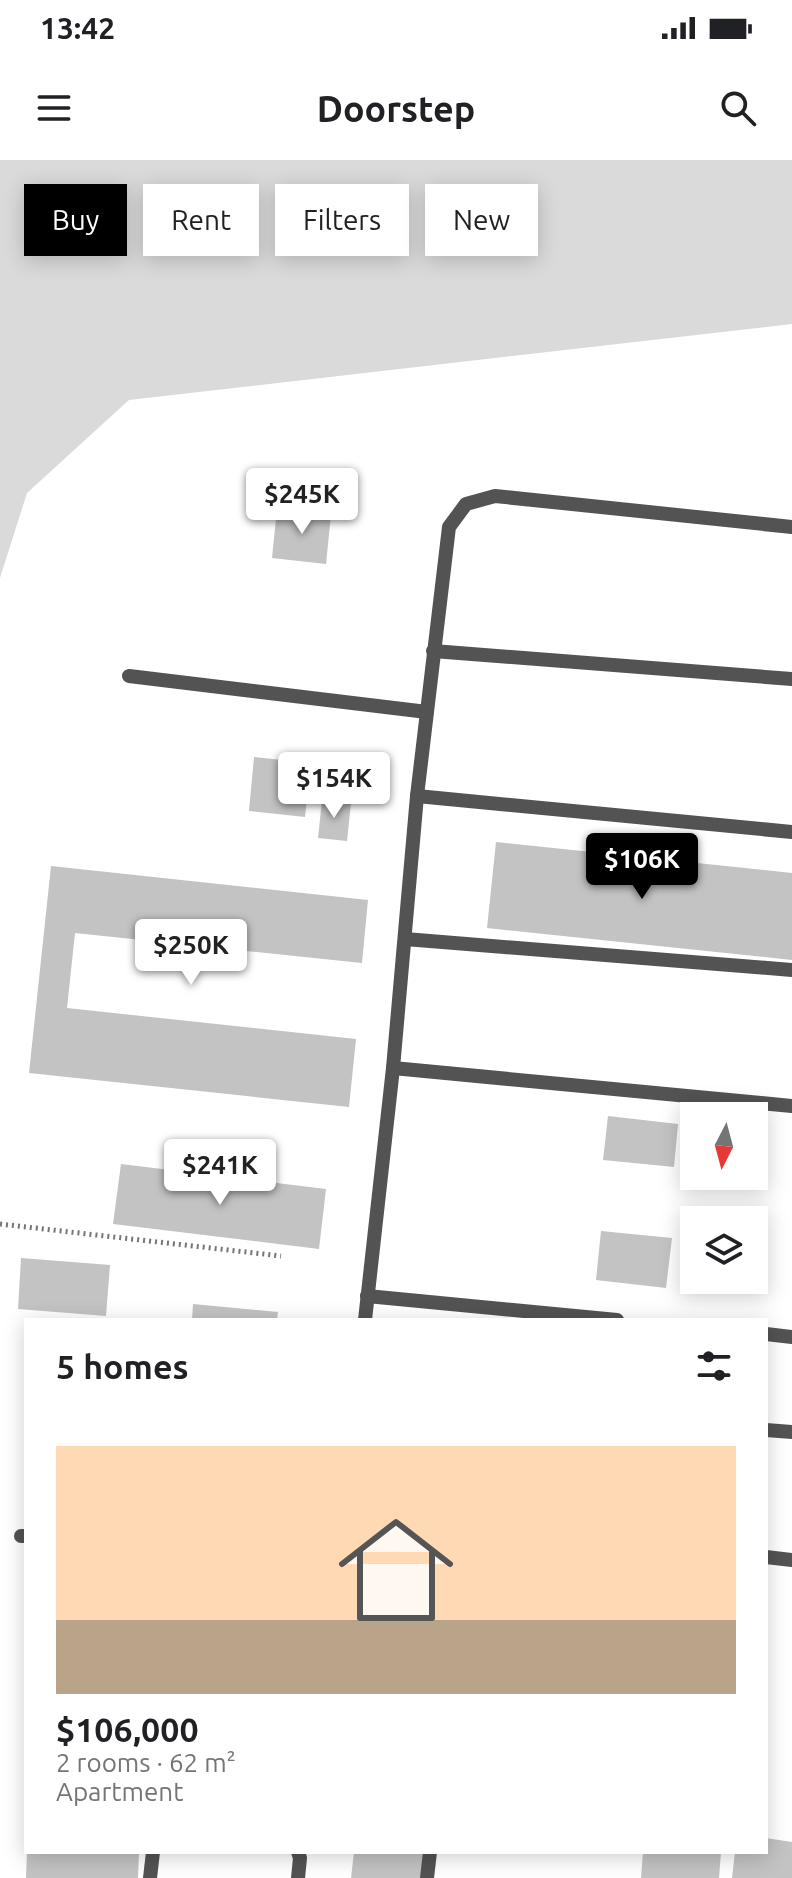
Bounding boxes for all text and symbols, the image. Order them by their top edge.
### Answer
text: 13:42 [40,11,115,45]
icon: menu [32,86,76,130]
icon: search [716,86,760,130]
text: Doorstep [317,88,475,129]
chip: Buy [24,184,127,256]
chip: Rent [143,184,259,256]
chip: Filters [275,184,409,256]
chip: New [425,184,538,256]
pin: $245K [246,468,358,536]
text: $245K [264,479,340,508]
pin: $154K [278,752,390,820]
text: $154K [296,763,372,792]
pin: $106K [586,833,698,901]
text: $106K [604,844,680,873]
pin: $250K [135,919,247,987]
text: $250K [153,930,229,959]
north arrow [680,1102,768,1190]
map controls [680,1102,768,1294]
pin: $241K [164,1139,276,1207]
text: $241K [182,1150,258,1179]
button: layers [680,1206,768,1294]
icon: filters [692,1344,736,1388]
text: 5 homes [56,1347,189,1385]
icon: home [324,1498,468,1642]
text: $106,000 [56,1710,199,1748]
text: 2 rooms · 62 m² [56,1748,236,1777]
text: Apartment [56,1777,183,1806]

